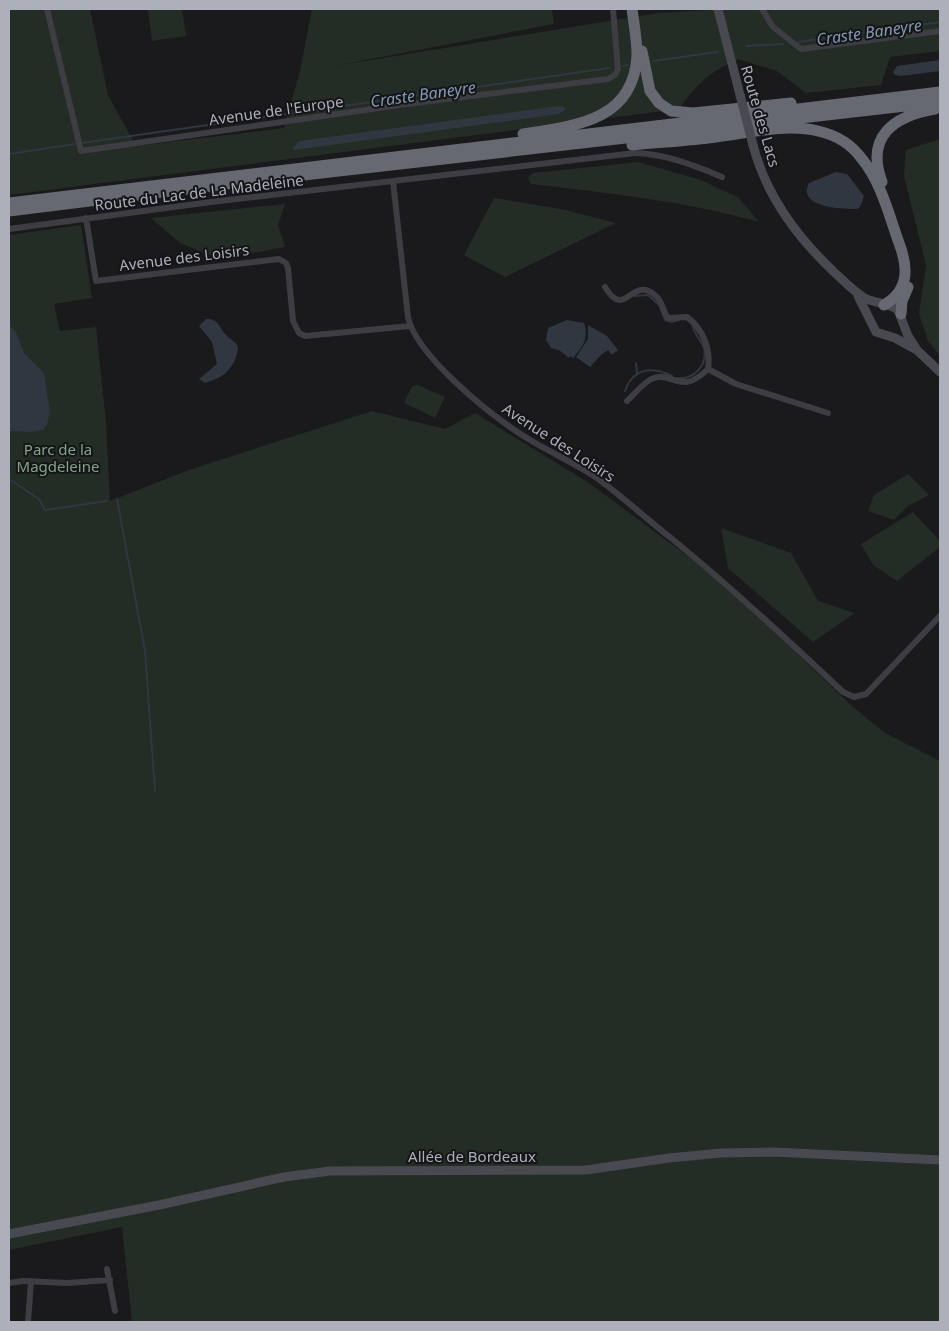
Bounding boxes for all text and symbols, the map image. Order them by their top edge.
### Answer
water label: Craste Baneyre [815,14,923,50]
street label: Route des Lacs [737,63,785,169]
water label: Craste Baneyre [369,76,477,112]
street label: Avenue de l'Europe [207,91,345,129]
street label: Route du Lac de La Madeleine [93,169,305,215]
street label: Avenue des Loisirs [118,239,250,275]
street label: Avenue des Loisirs [499,398,619,486]
park label: Parc de la Magdeleine [17,439,99,476]
street label: Allée de Bordeaux [408,1146,536,1166]

